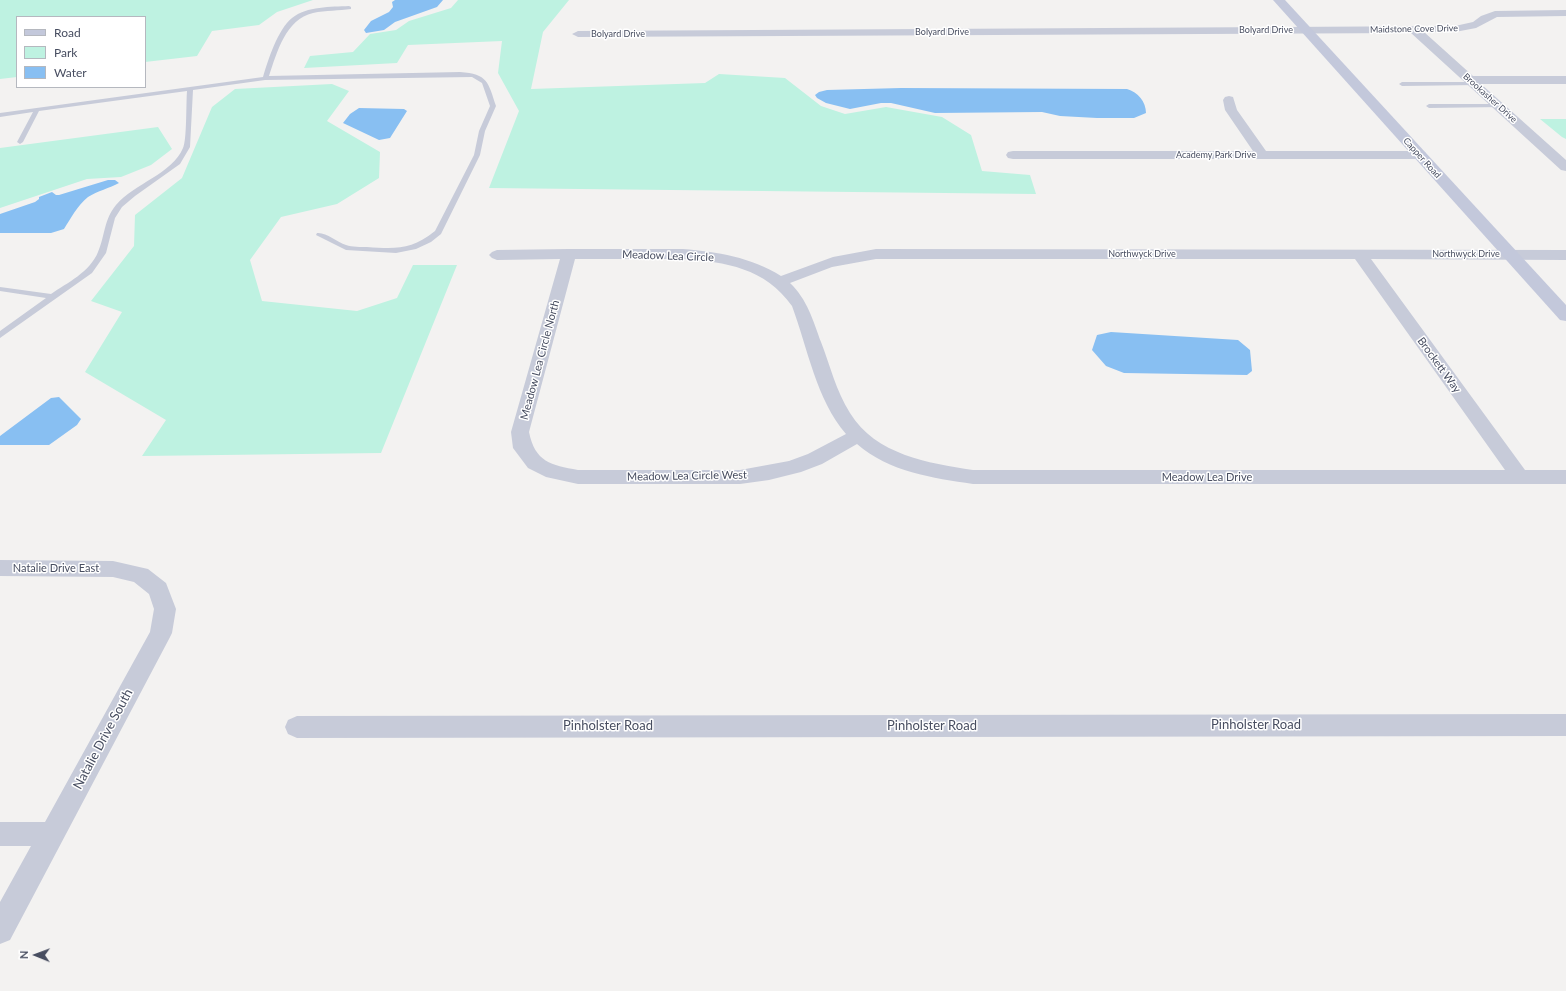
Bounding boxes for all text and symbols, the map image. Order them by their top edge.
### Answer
legend [16,16,146,88]
street label: Maidstone Cove Drive [1370,23,1458,35]
text: Road [54,25,81,40]
street label: Bolyard Drive [1239,25,1293,35]
street label: Bolyard Drive [915,27,969,37]
street label: Bolyard Drive [591,29,645,39]
text: Park [54,45,77,60]
text: Water [54,65,87,80]
street label: Brookasher Drive [1461,71,1519,125]
street label: Capper Road [1401,135,1443,181]
street label: Academy Park Drive [1176,150,1256,160]
street label: Meadow Lea Circle [622,248,714,264]
street label: Northwyck Drive [1108,249,1176,259]
street label: Northwyck Drive [1432,249,1500,259]
street label: Meadow Lea Circle North [518,299,562,421]
street label: Brockett Way [1414,335,1464,395]
street label: Meadow Lea Circle West [627,468,747,484]
street label: Meadow Lea Drive [1162,470,1252,484]
street label: Natalie Drive East [13,561,99,575]
street label: Natalie Drive South [70,686,136,792]
street label: Pinholster Road [1211,717,1301,733]
street label: Pinholster Road [563,718,653,734]
street label: Pinholster Road [887,718,977,734]
north arrow [16,935,56,975]
text: N [17,950,30,959]

